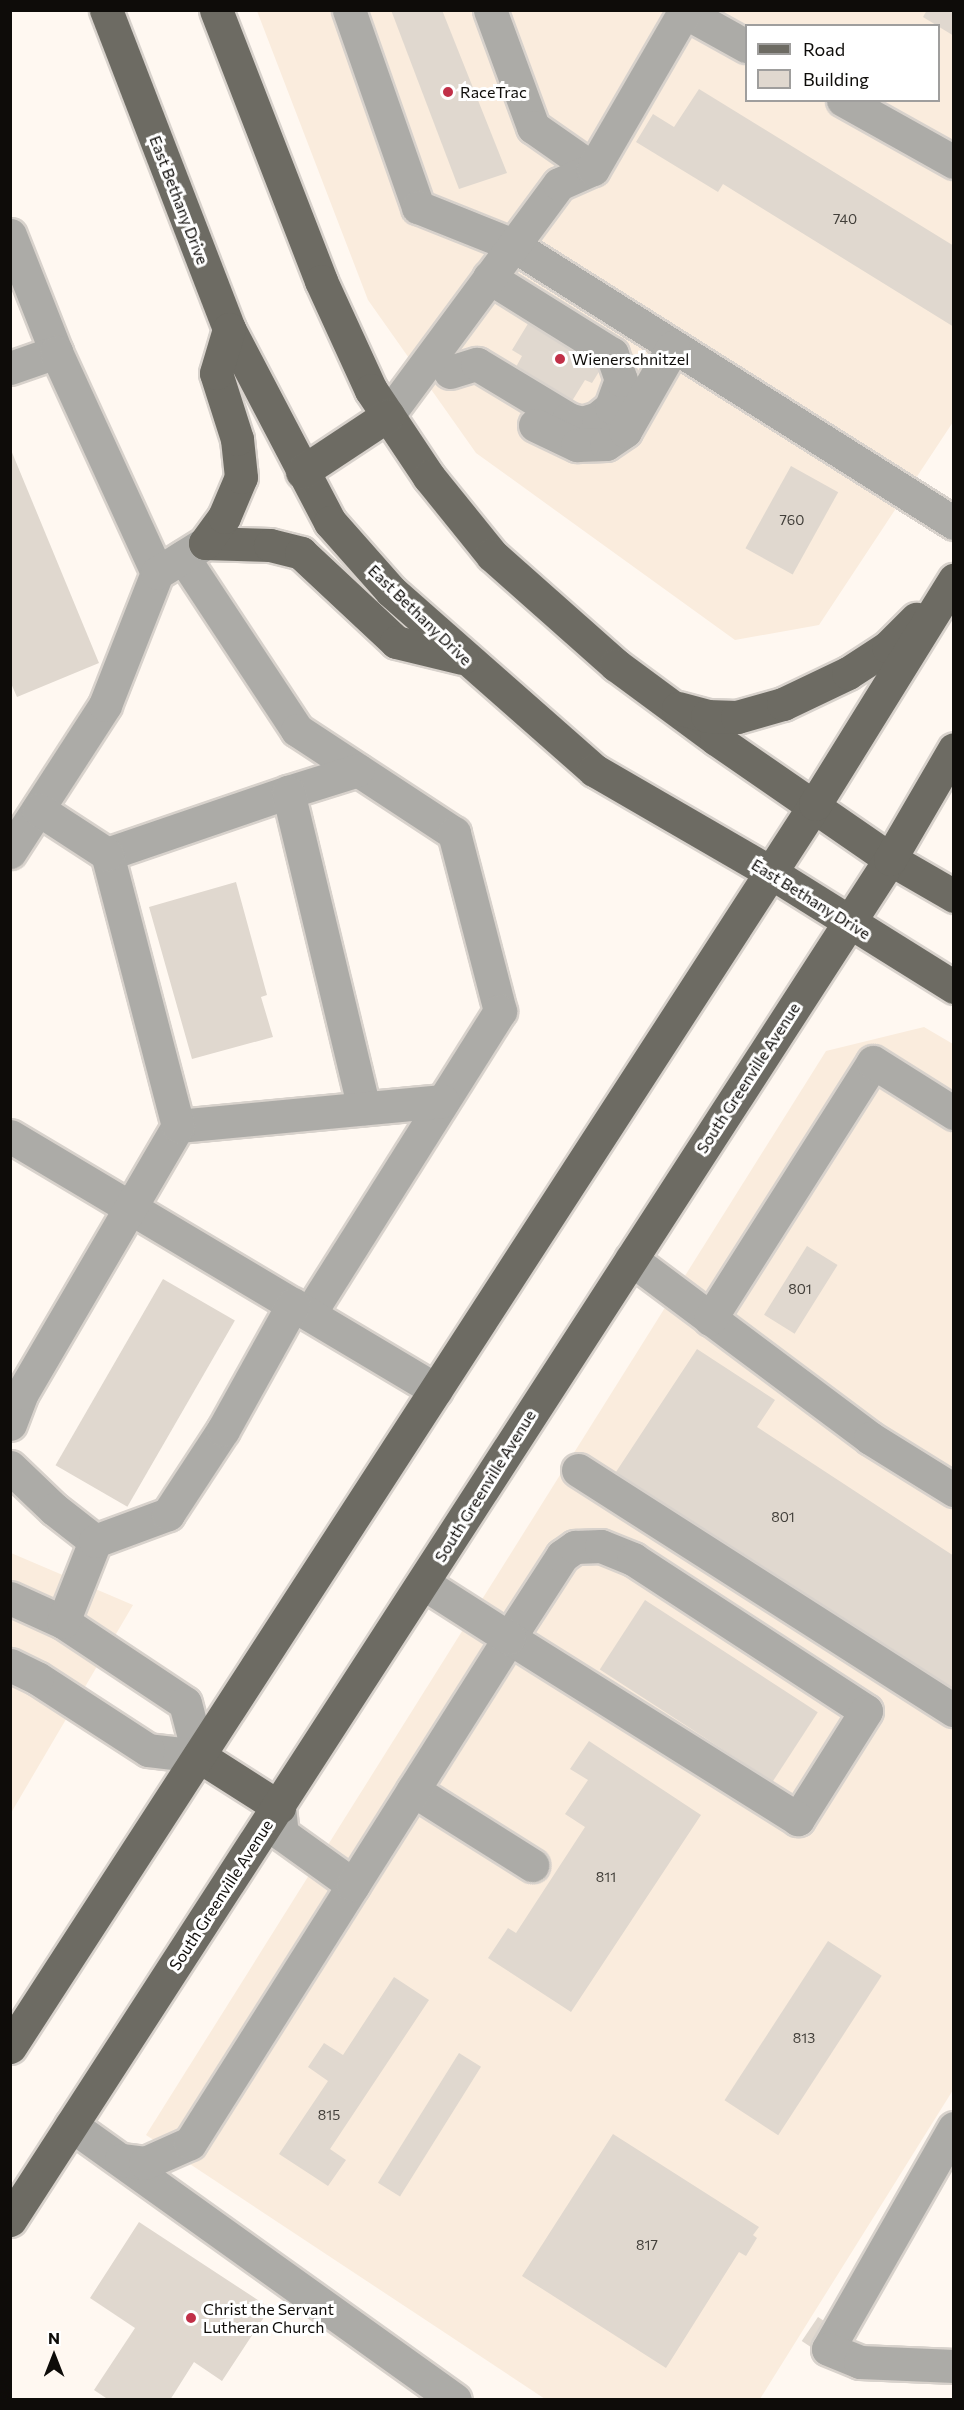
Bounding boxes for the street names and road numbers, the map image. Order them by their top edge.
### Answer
street label: East Bethany Drive [146,133,212,267]
street label: East Bethany Drive [364,561,476,669]
street label: East Bethany Drive [748,855,874,943]
street label: South Greenville Avenue [692,999,804,1157]
street label: South Greenville Avenue [430,1406,540,1566]
street label: South Greenville Avenue [165,1816,277,1974]

